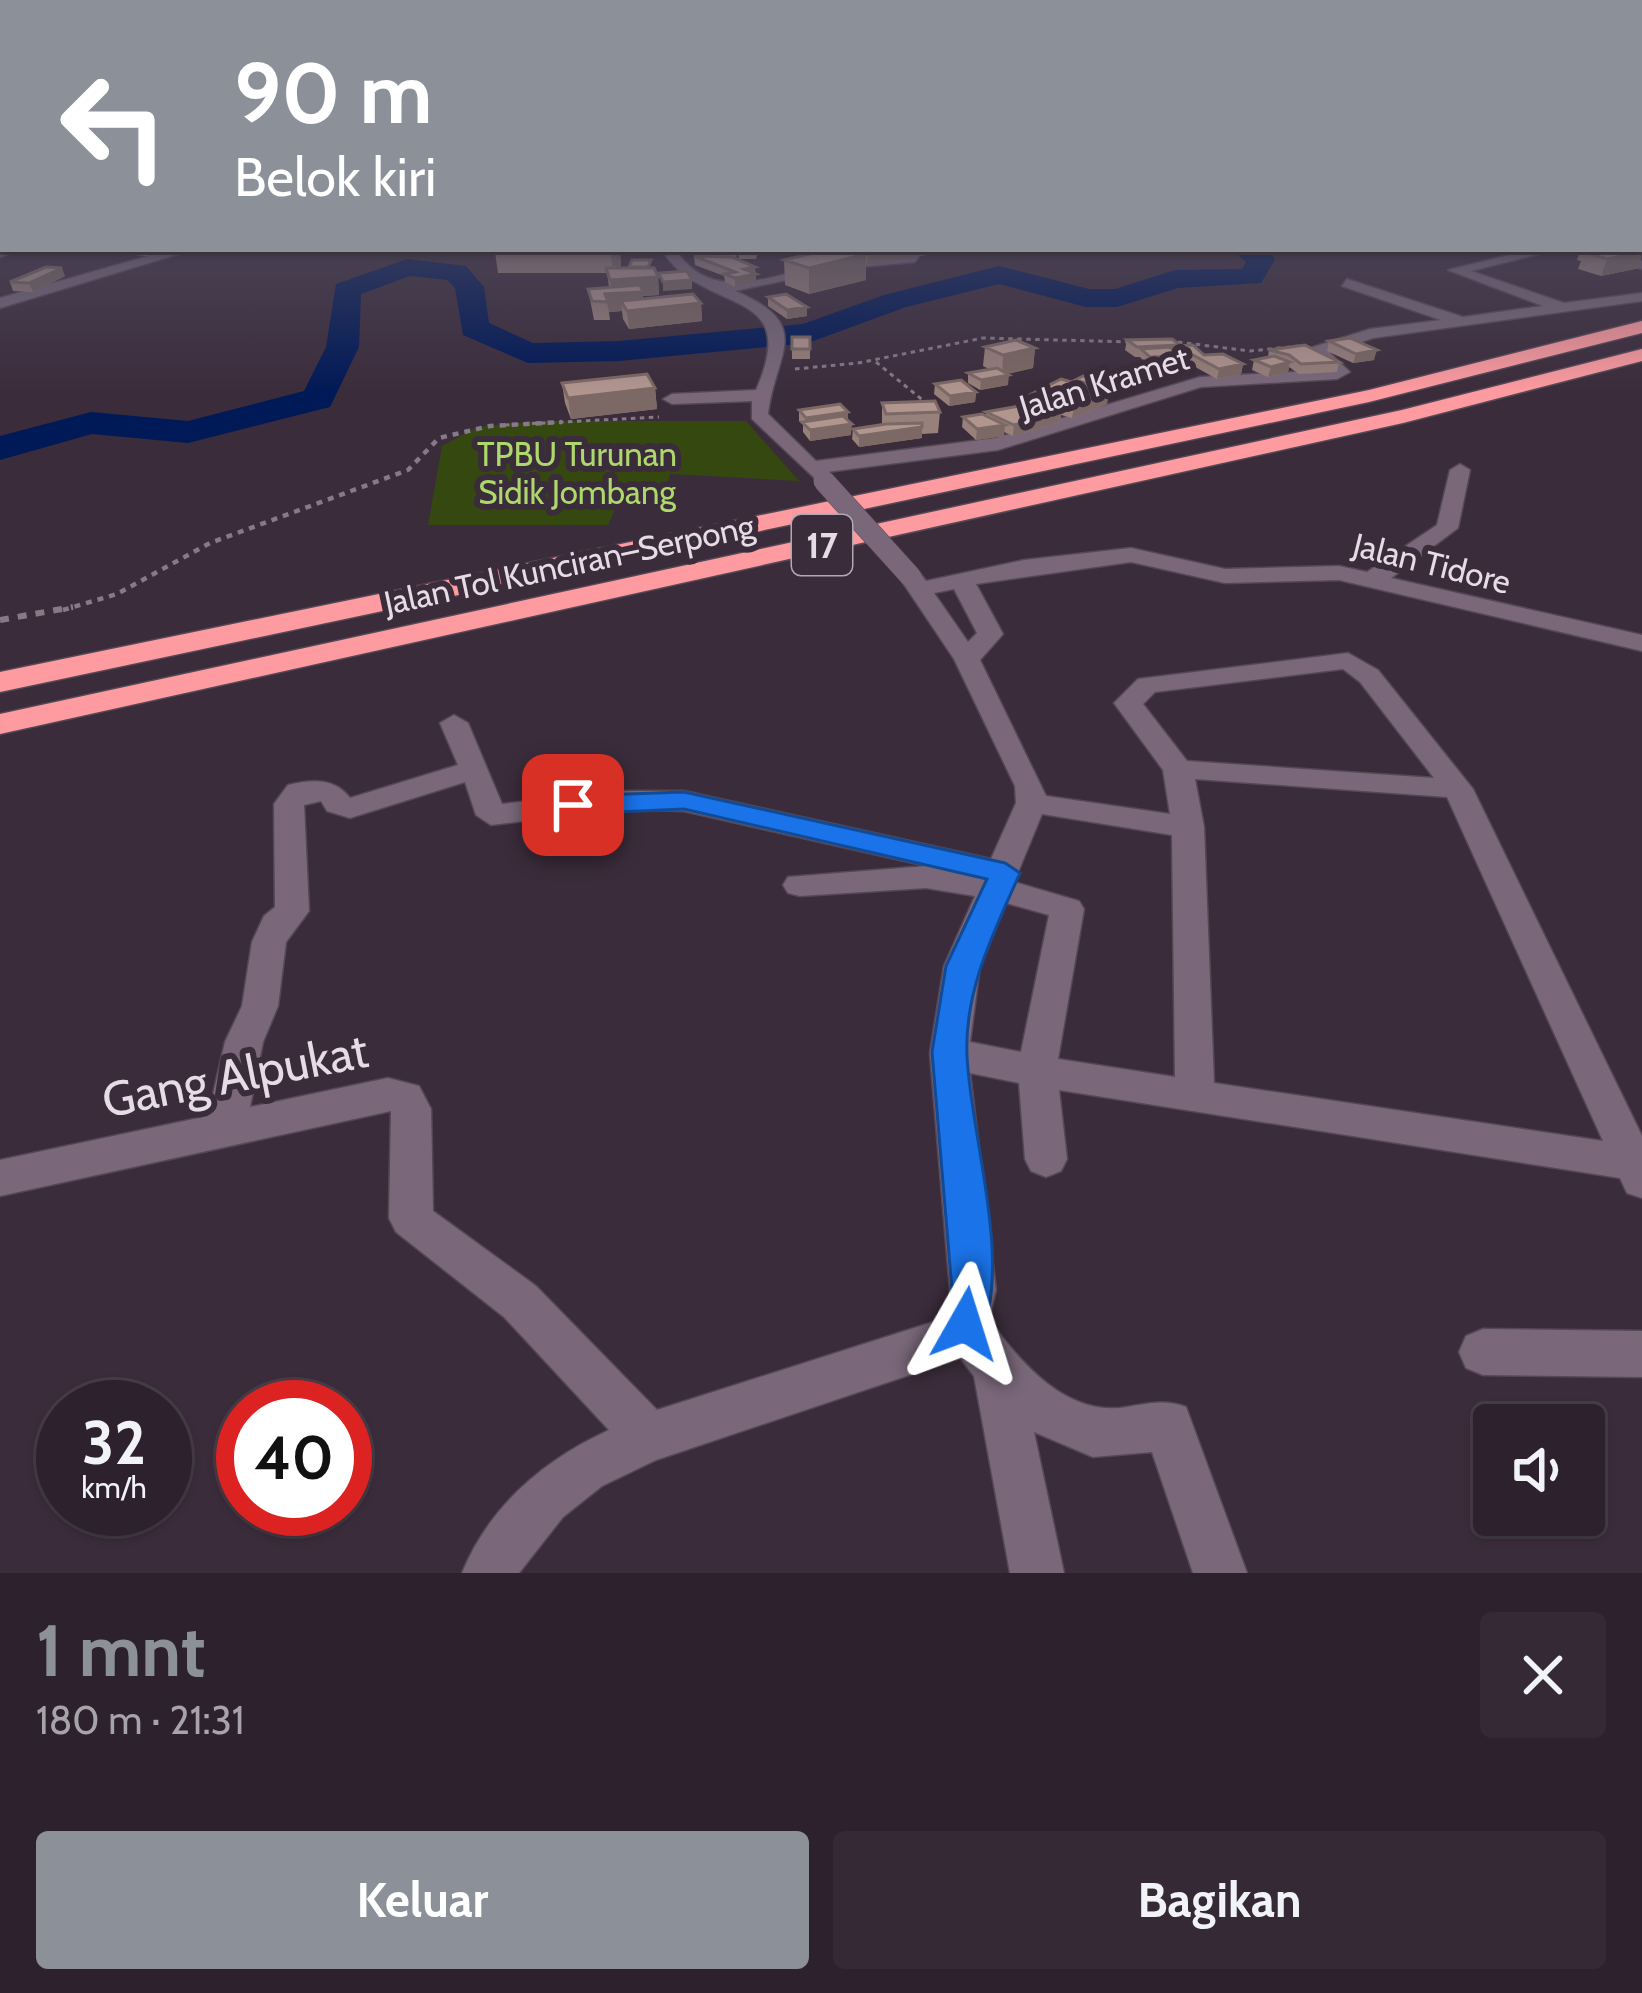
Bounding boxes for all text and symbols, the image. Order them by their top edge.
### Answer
text: 90 m [234,42,432,144]
icon: left [36,48,192,204]
text: Belok kiri [234,144,437,210]
street label: Jalan Kramet [1013,337,1194,427]
park label: TPBU Turunan Sidik Jombang [477,434,677,512]
street label: Jalan Tol Kunciran–Serpong [379,505,758,623]
road number: 17 [792,515,852,575]
street label: Jalan Tidore [1348,524,1515,602]
pin [522,754,624,856]
icon: arrive [540,772,606,838]
street label: Gang Alpukat [97,1021,373,1129]
position arrow [902,1261,1028,1387]
speed limit sign: 40 [216,1380,372,1536]
map controls [1473,1404,1605,1536]
button: sound [1473,1404,1605,1536]
text: 32 [82,1406,146,1479]
text: km/h [81,1469,147,1506]
text: 1 mnt [36,1607,205,1694]
button: close [1480,1612,1606,1738]
text: 180 m · 21:31 [36,1696,244,1744]
button: Keluar [36,1831,809,1969]
button: Bagikan [833,1831,1606,1969]

